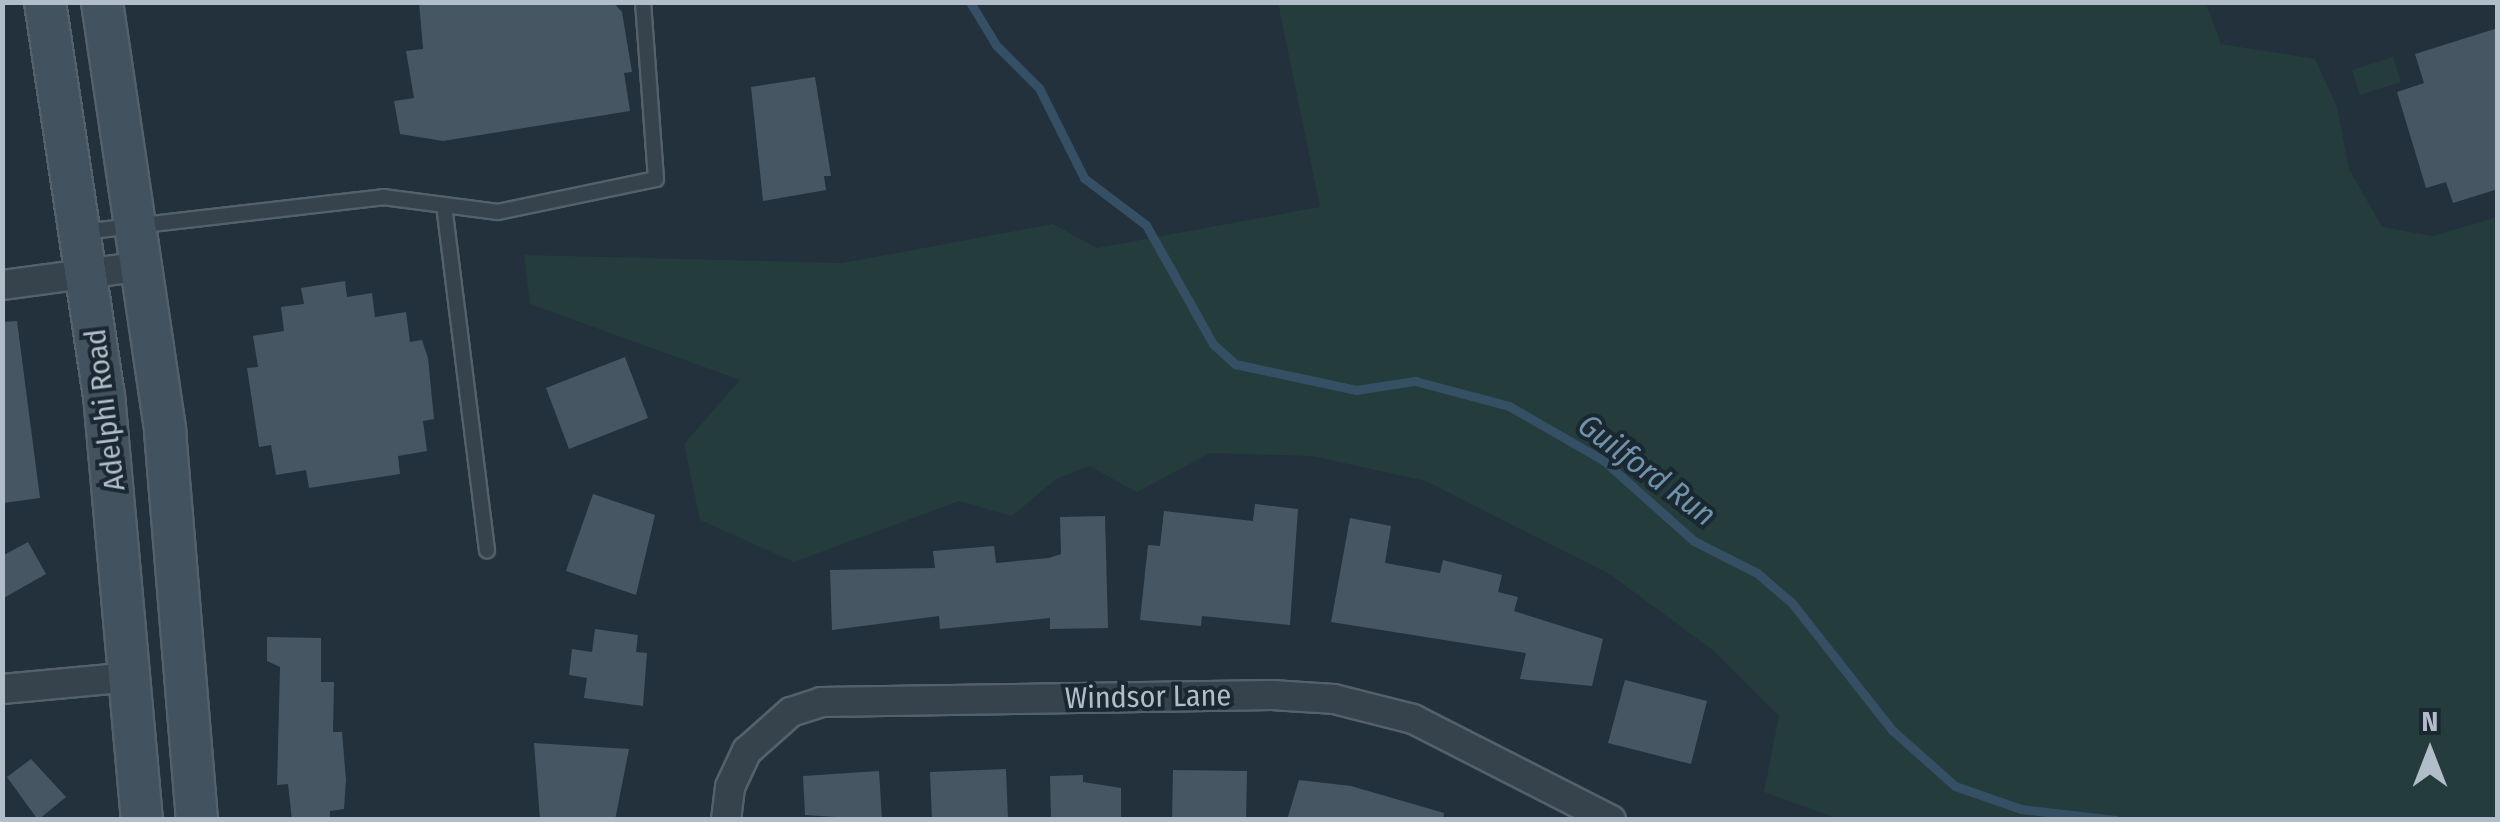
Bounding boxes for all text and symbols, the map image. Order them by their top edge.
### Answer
street label: Adelphi Road [77,327,133,493]
water label: Guilford Run [1571,406,1723,534]
street label: Windsor Lane [1064,678,1232,716]
north arrow [2380,702,2480,802]
text: N [2422,705,2438,738]

